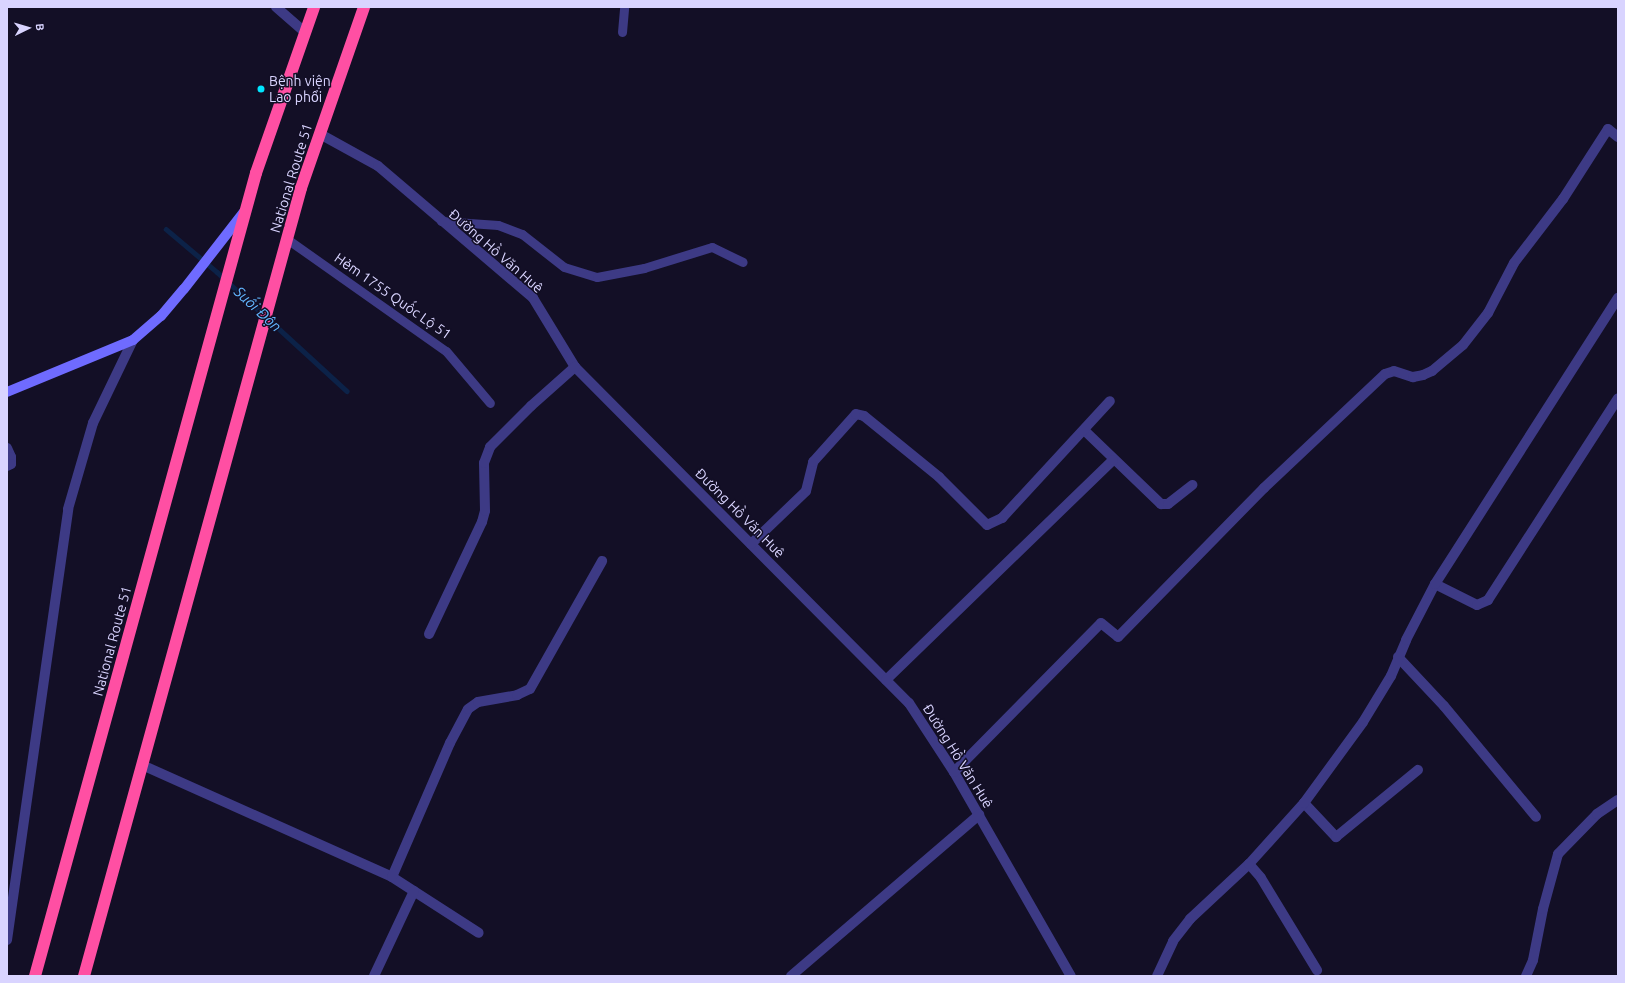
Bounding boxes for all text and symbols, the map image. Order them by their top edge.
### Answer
north arrow [8,8,48,48]
text: B [34,23,46,31]
place label: Bệnh viện Lao phổi [269,73,331,106]
marker: Bệnh viện Lao phổi [256,84,266,94]
street label: National Route 51 [266,121,316,235]
street label: Đường Hồ Văn Huê [445,205,547,297]
street label: Hẻm 1755 Quốc Lộ 51 [331,249,455,343]
water label: Suối Độn [231,283,285,335]
street label: Đường Hồ Văn Huê [692,465,788,561]
street label: National Route 51 [89,584,135,698]
street label: Đường Hồ Văn Huê [919,701,997,811]

